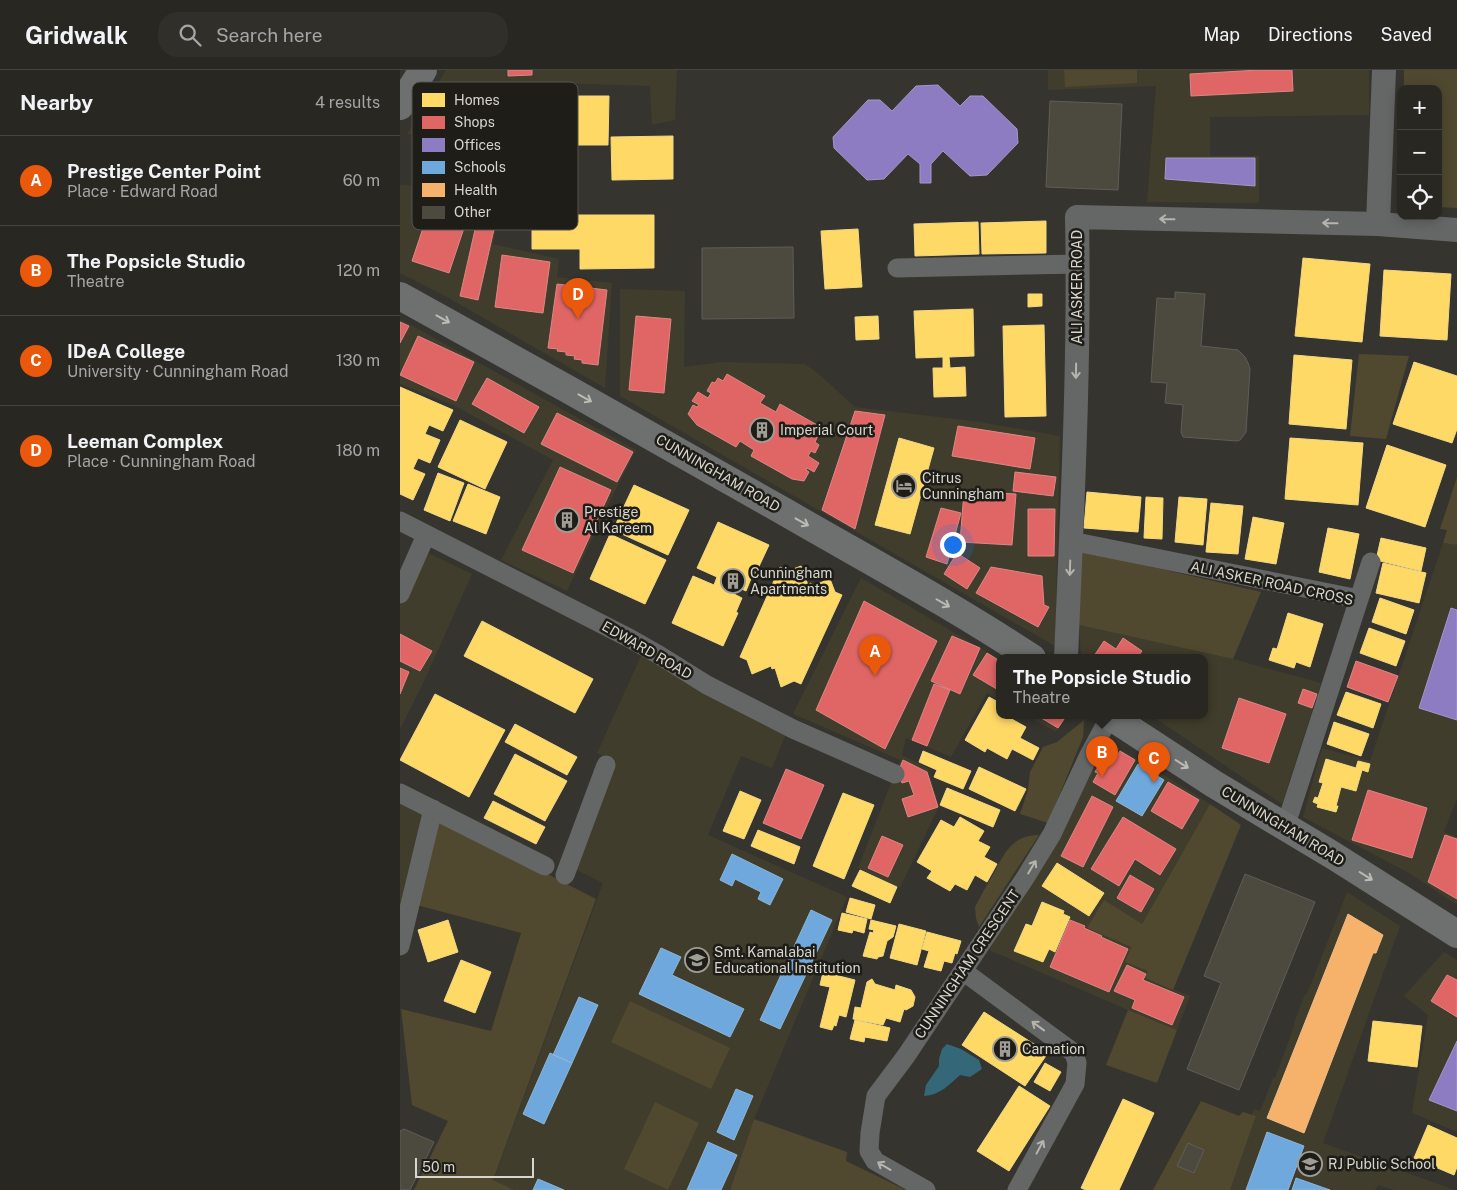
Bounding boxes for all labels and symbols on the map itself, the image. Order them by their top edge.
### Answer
legend [412,82,578,230]
text: Homes [454,92,500,108]
text: Shops [454,114,495,130]
text: Offices [454,137,501,153]
text: Schools [454,159,506,175]
text: Health [454,182,497,198]
text: Other [454,204,491,220]
one-way arrow [1159,214,1176,224]
one-way arrow [1322,218,1338,228]
street label: ALI ASKER ROAD [1069,230,1085,344]
pin: D [562,278,594,319]
one-way arrow [435,315,449,325]
one-way arrow [1072,363,1081,379]
one-way arrow [577,393,592,403]
building icon: Imperial Court [749,417,775,443]
place label: Imperial Court [780,422,873,438]
street label: CUNNINGHAM ROAD [653,431,783,515]
place label: Citrus Cunningham [922,470,1004,502]
hotel icon: Citrus Cunningham [891,473,917,499]
place label: Prestige Al Kareem [584,504,652,536]
building icon: Prestige Al Kareem [554,507,580,533]
one-way arrow [794,517,809,527]
your location [940,532,966,558]
street label: ALI ASKER ROAD CROSS [1189,558,1355,608]
one-way arrow [1065,560,1074,576]
place label: Cunningham Apartments [750,565,832,597]
building icon: Cunningham Apartments [720,568,746,594]
one-way arrow [935,599,949,609]
street label: EDWARD ROAD [599,618,695,682]
pin: A [859,635,891,676]
pin: B [1086,736,1118,777]
pin: C [1138,742,1170,783]
one-way arrow [1175,759,1189,769]
street label: CUNNINGHAM ROAD [1219,783,1347,869]
one-way arrow [1027,860,1037,874]
one-way arrow [1358,871,1372,881]
street label: CUNNINGHAM CRESCENT [911,887,1023,1041]
place label: Smt. Kamalabai Educational Institution [714,944,861,976]
school or university icon: Smt. Kamalabai Educational Institution [684,947,710,973]
one-way arrow [1032,1021,1045,1032]
building icon: Carnation [992,1036,1018,1062]
place label: Carnation [1022,1041,1085,1057]
one-way arrow [1036,1140,1046,1155]
school or university icon: RJ Public School [1297,1151,1323,1177]
scale bar [415,1155,534,1178]
place label: RJ Public School [1328,1156,1435,1172]
one-way arrow [877,1161,891,1171]

